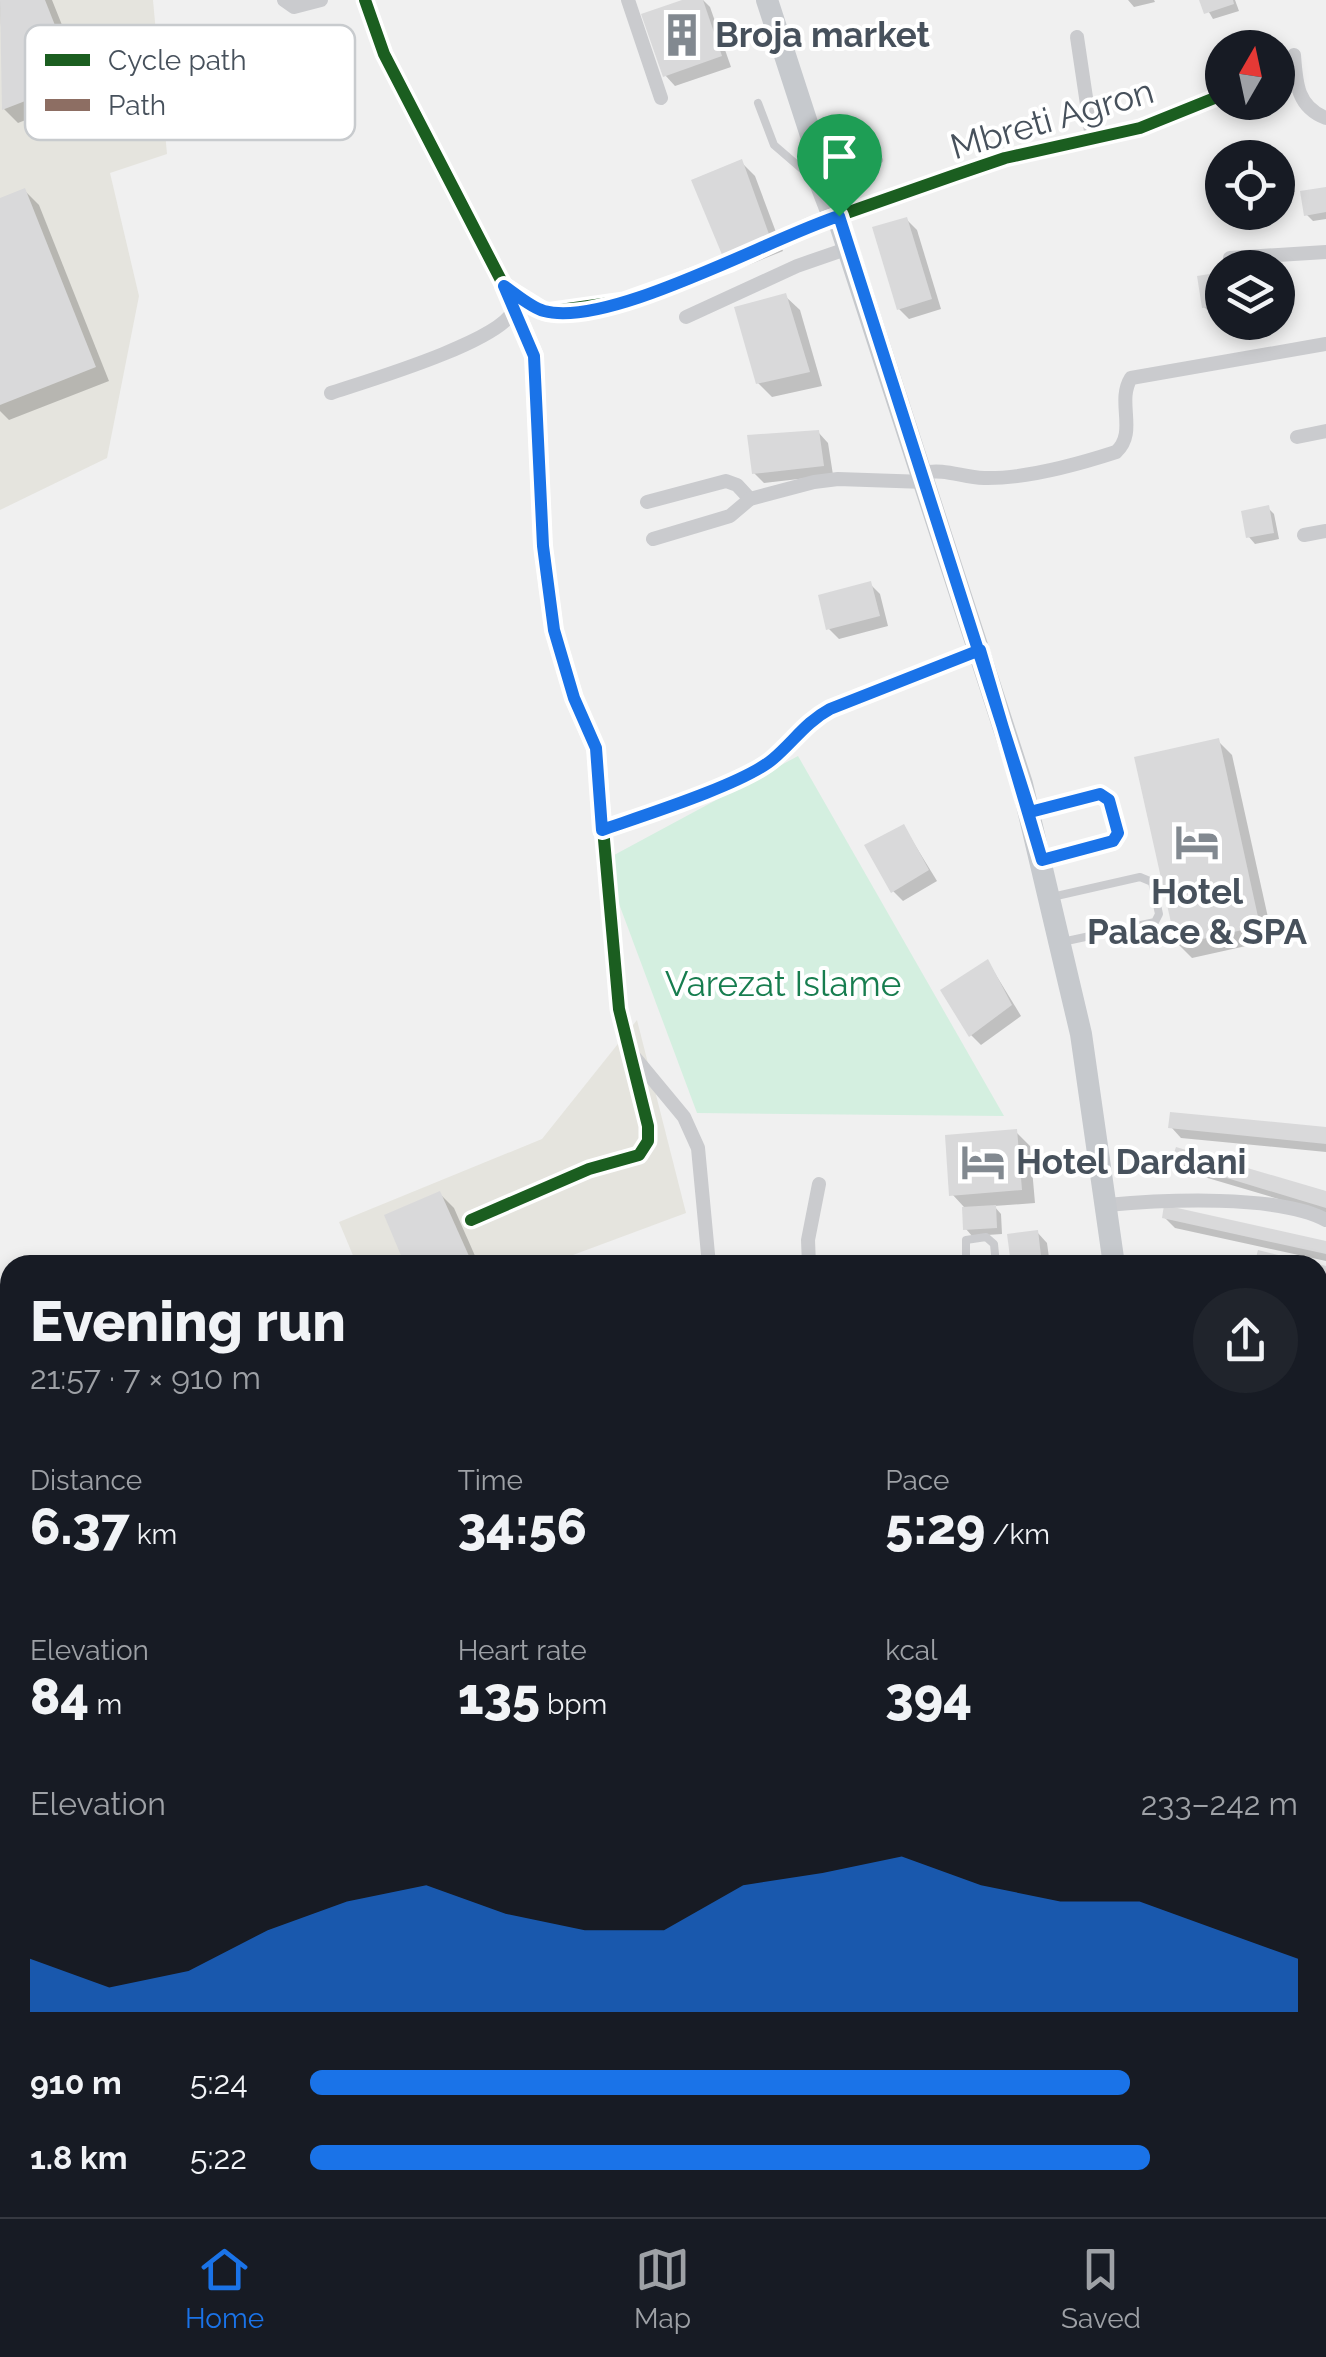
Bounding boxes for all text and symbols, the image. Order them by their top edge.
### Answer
building icon: Broja market [658,11,706,59]
place label: Broja market [715,14,931,55]
legend [25,25,355,140]
north arrow [1205,30,1295,120]
map controls [1205,30,1295,340]
text: Cycle path [108,44,247,77]
street label: Mbreti Agron [946,70,1158,167]
text: Path [108,89,166,122]
pin [797,114,882,217]
icon: arrive [812,129,867,184]
button: locate [1205,140,1295,230]
button: layers [1205,250,1295,340]
hotel icon: Hotel Palace & SPA [1173,818,1221,866]
place label: Hotel Palace & SPA [1087,871,1308,952]
park label: Varezat Islame [665,963,901,1004]
hotel icon: Hotel Dardani [959,1138,1007,1186]
place label: Hotel Dardani [1016,1141,1246,1182]
button: share [1193,1288,1298,1393]
text: Evening run [30,1289,346,1354]
text: 21:57 · 7 × 910 m [30,1359,261,1396]
text: Distance [30,1464,142,1497]
text: Time [458,1464,523,1497]
text: Pace [885,1464,950,1497]
text: 6.37 [30,1497,130,1556]
text: 34:56 [458,1497,587,1556]
text: 5:29 [885,1497,985,1556]
text: km [130,1518,177,1551]
text: /km [985,1518,1050,1551]
text: Elevation [30,1634,149,1667]
text: Heart rate [458,1634,587,1667]
text: kcal [885,1634,938,1667]
text: 84 [30,1667,89,1726]
text: 135 [458,1667,540,1726]
text: 394 [885,1667,972,1726]
text: m [89,1688,122,1721]
text: bpm [540,1688,607,1721]
text: Elevation [30,1785,166,1822]
text: 233–242 m [1141,1785,1298,1822]
text: 910 m [30,2064,122,2101]
text: 5:24 [190,2064,248,2101]
text: 1.8 km [30,2139,128,2176]
text: 5:22 [190,2139,247,2176]
tab: Home [185,2242,264,2335]
tab: Map [634,2242,691,2335]
tab: Saved [1061,2242,1141,2335]

